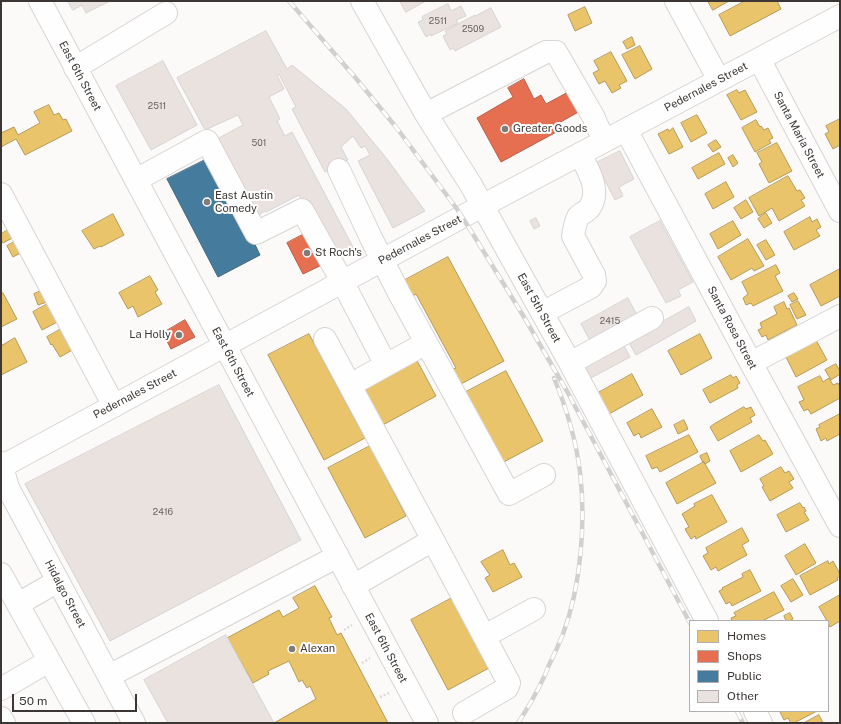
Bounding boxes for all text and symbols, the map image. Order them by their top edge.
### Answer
house number: 2511 [429,16,447,26]
house number: 2509 [462,24,484,34]
street label: East 6th Street [56,39,104,113]
street label: Pedernales Street [662,60,750,114]
street label: Santa Maria Street [771,89,827,181]
house number: 2511 [148,101,166,111]
place label: Greater Goods [513,122,587,136]
marker: Greater Goods [500,124,510,134]
house number: 501 [252,138,266,148]
place label: East Austin Comedy [215,189,273,215]
marker: East Austin Comedy [202,197,212,207]
street label: Pedernales Street [376,213,464,267]
place label: St Roch's [315,246,362,260]
marker: St Roch's [302,248,312,258]
street label: East 5th Street [514,271,564,345]
street label: Santa Rosa Street [704,284,760,372]
house number: 2415 [600,316,620,326]
street label: East 6th Street [209,325,257,399]
place label: La Holly [129,328,171,342]
marker: La Holly [174,330,184,340]
street label: Pedernales Street [91,367,179,421]
house number: 2416 [153,507,173,517]
street label: Hidalgo Street [42,558,88,630]
street label: East 6th Street [362,611,410,685]
legend [689,620,829,712]
text: Homes [727,629,766,643]
place label: Alexan [300,642,335,656]
marker: Alexan [287,644,297,654]
text: Shops [727,649,762,663]
text: Public [727,669,762,683]
scale bar [14,686,139,712]
text: Other [727,689,759,703]
text: 50 m [19,694,47,708]

